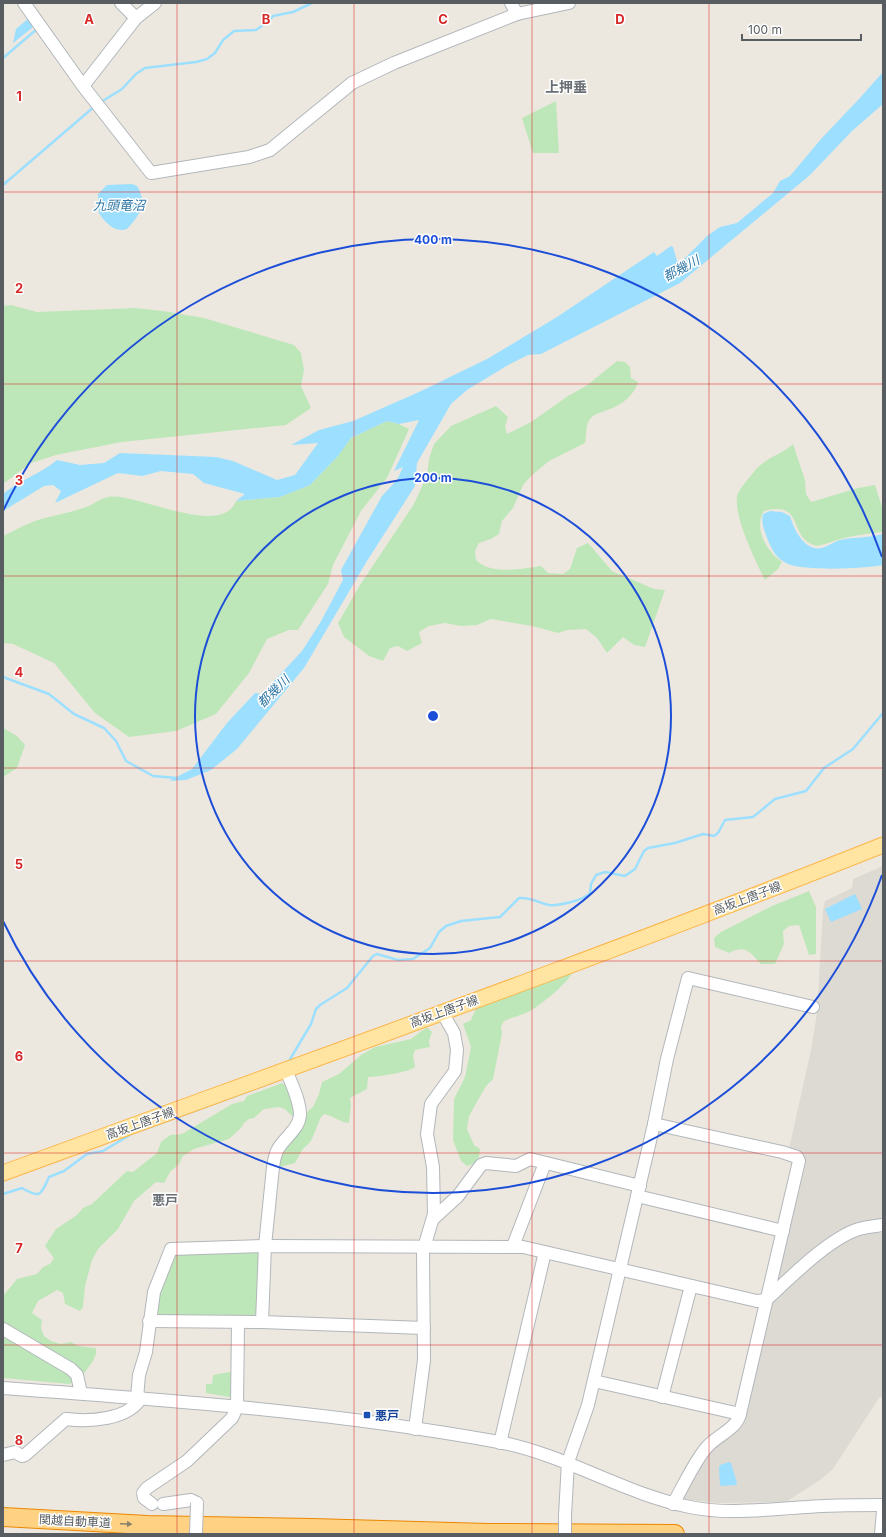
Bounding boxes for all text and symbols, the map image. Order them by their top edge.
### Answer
text: A [84,11,94,27]
text: B [262,11,271,27]
text: C [438,11,448,27]
text: D [615,11,625,27]
scale bar [742,16,861,42]
text: 100 m [748,22,782,37]
district label: 上押垂 [545,78,587,95]
text: 1 [16,88,22,104]
water label: 九頭竜沼 [93,197,147,213]
text: 400 m [414,232,452,247]
water label: 都幾川 [660,251,704,284]
text: 2 [15,280,23,296]
text: 200 m [414,470,452,485]
text: 3 [15,472,23,488]
text: 4 [15,664,24,680]
water label: 都幾川 [254,670,294,710]
centre of rings [426,709,440,723]
text: 5 [15,856,23,872]
street label: 高坂上唐子線 [711,878,783,918]
street label: 高坂上唐子線 [408,992,480,1030]
text: 6 [15,1048,23,1064]
street label: 高坂上唐子線 [104,1104,176,1142]
district label: 悪戸 [152,1192,178,1208]
text: 7 [15,1240,23,1256]
place label: 悪戸 [375,1408,399,1423]
marker: 悪戸 [362,1410,372,1420]
text: 8 [15,1432,23,1448]
street label: 関越自動車道 [39,1512,111,1530]
one-way arrow [120,1521,133,1527]

